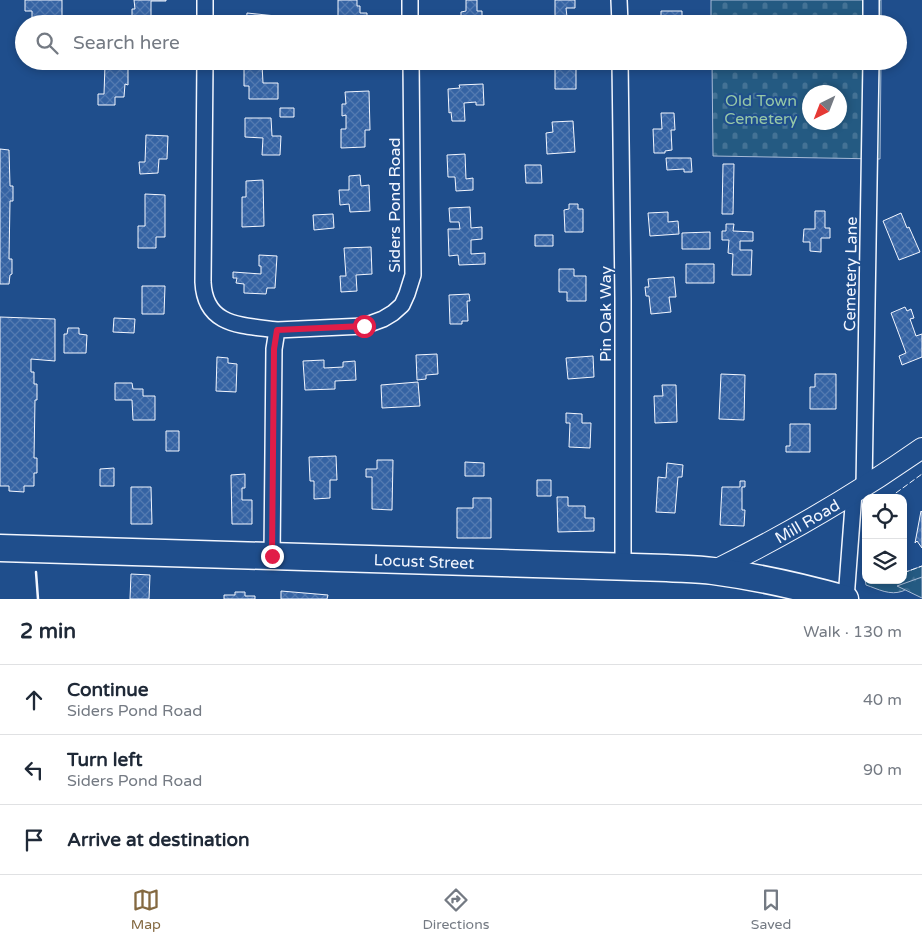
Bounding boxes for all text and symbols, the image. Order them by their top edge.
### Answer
search box [15,15,907,70]
icon: search [33,29,61,57]
text: Search here [73,32,180,54]
north arrow [802,85,847,130]
park label: Old Town Cemetery [724,91,798,129]
street label: Siders Pond Road [385,137,405,273]
street label: Cemetery Lane [840,217,862,331]
street label: Pin Oak Way [596,266,616,362]
route start [353,315,376,338]
map controls [862,494,907,584]
button: locate [862,494,907,539]
street label: Mill Road [771,495,844,548]
button: layers [862,539,907,584]
route end [261,545,284,568]
street label: Locust Street [373,550,475,574]
text: 2 min [20,619,76,644]
text: Walk · 130 m [803,622,902,642]
text: Continue [67,679,149,701]
icon: ahead [20,686,48,714]
text: 40 m [863,690,902,710]
text: Siders Pond Road [67,701,202,721]
text: Turn left [67,749,143,771]
icon: left [20,756,48,784]
text: 90 m [863,760,902,780]
text: Siders Pond Road [67,771,202,791]
icon: arrive [20,826,48,854]
text: Arrive at destination [67,829,250,851]
tab: Map [131,886,161,933]
tab: Directions [422,886,489,933]
tab: Saved [751,886,791,933]

